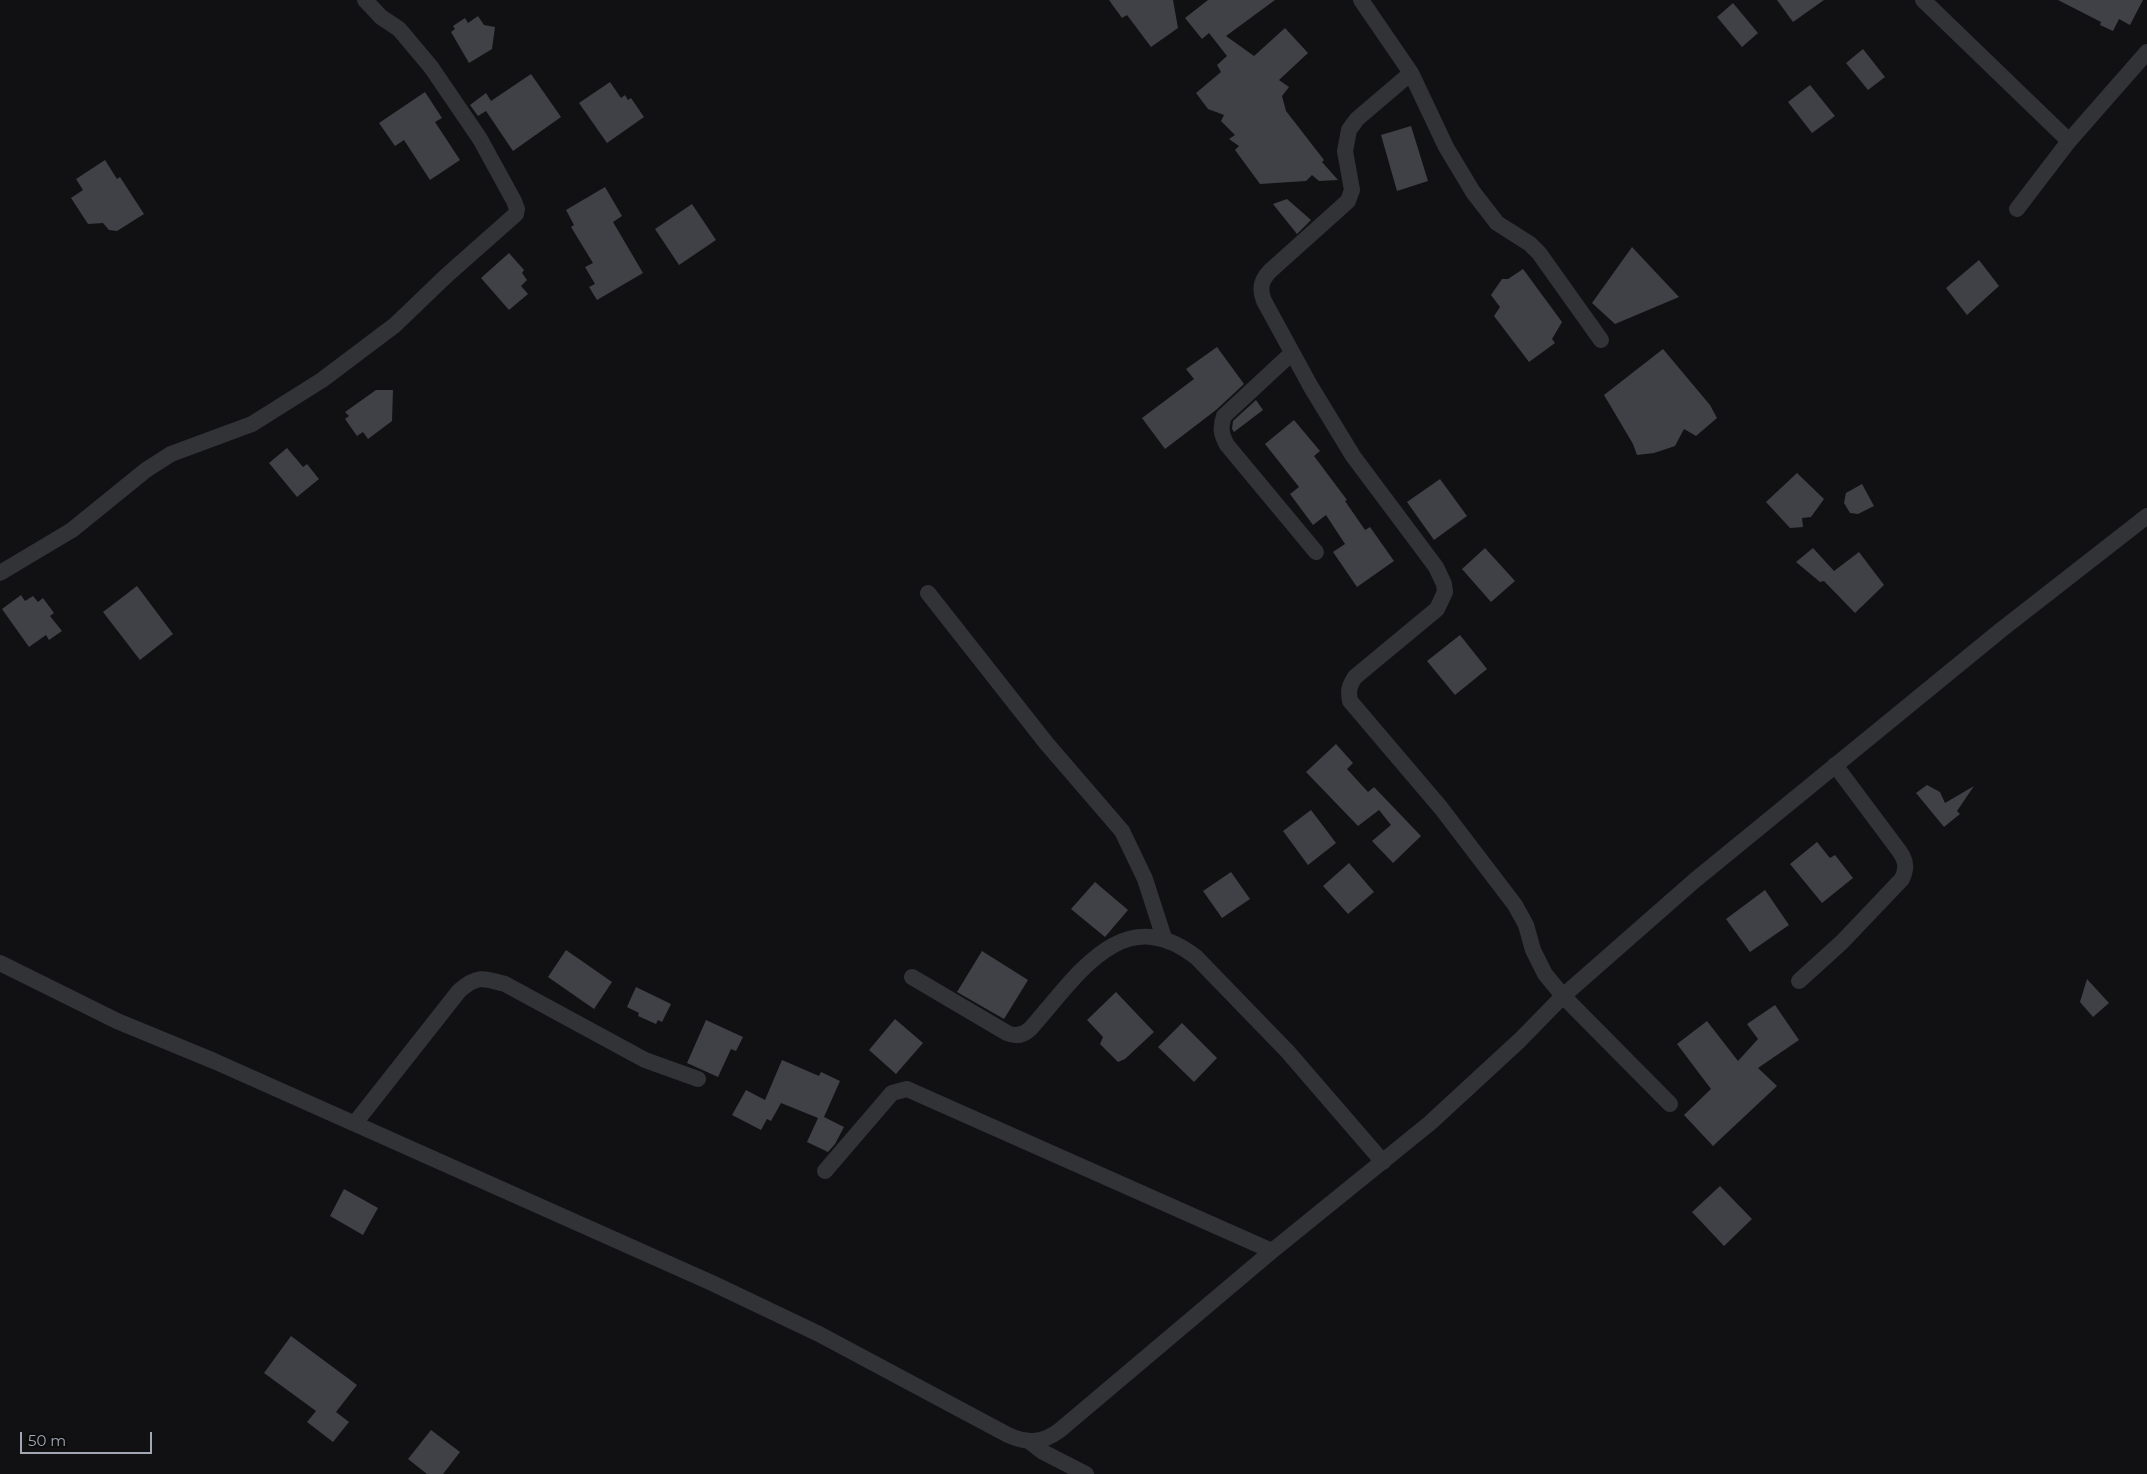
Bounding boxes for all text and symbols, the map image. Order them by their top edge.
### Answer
scale bar [22,1422,155,1454]
text: 50 m [28,1431,66,1450]

